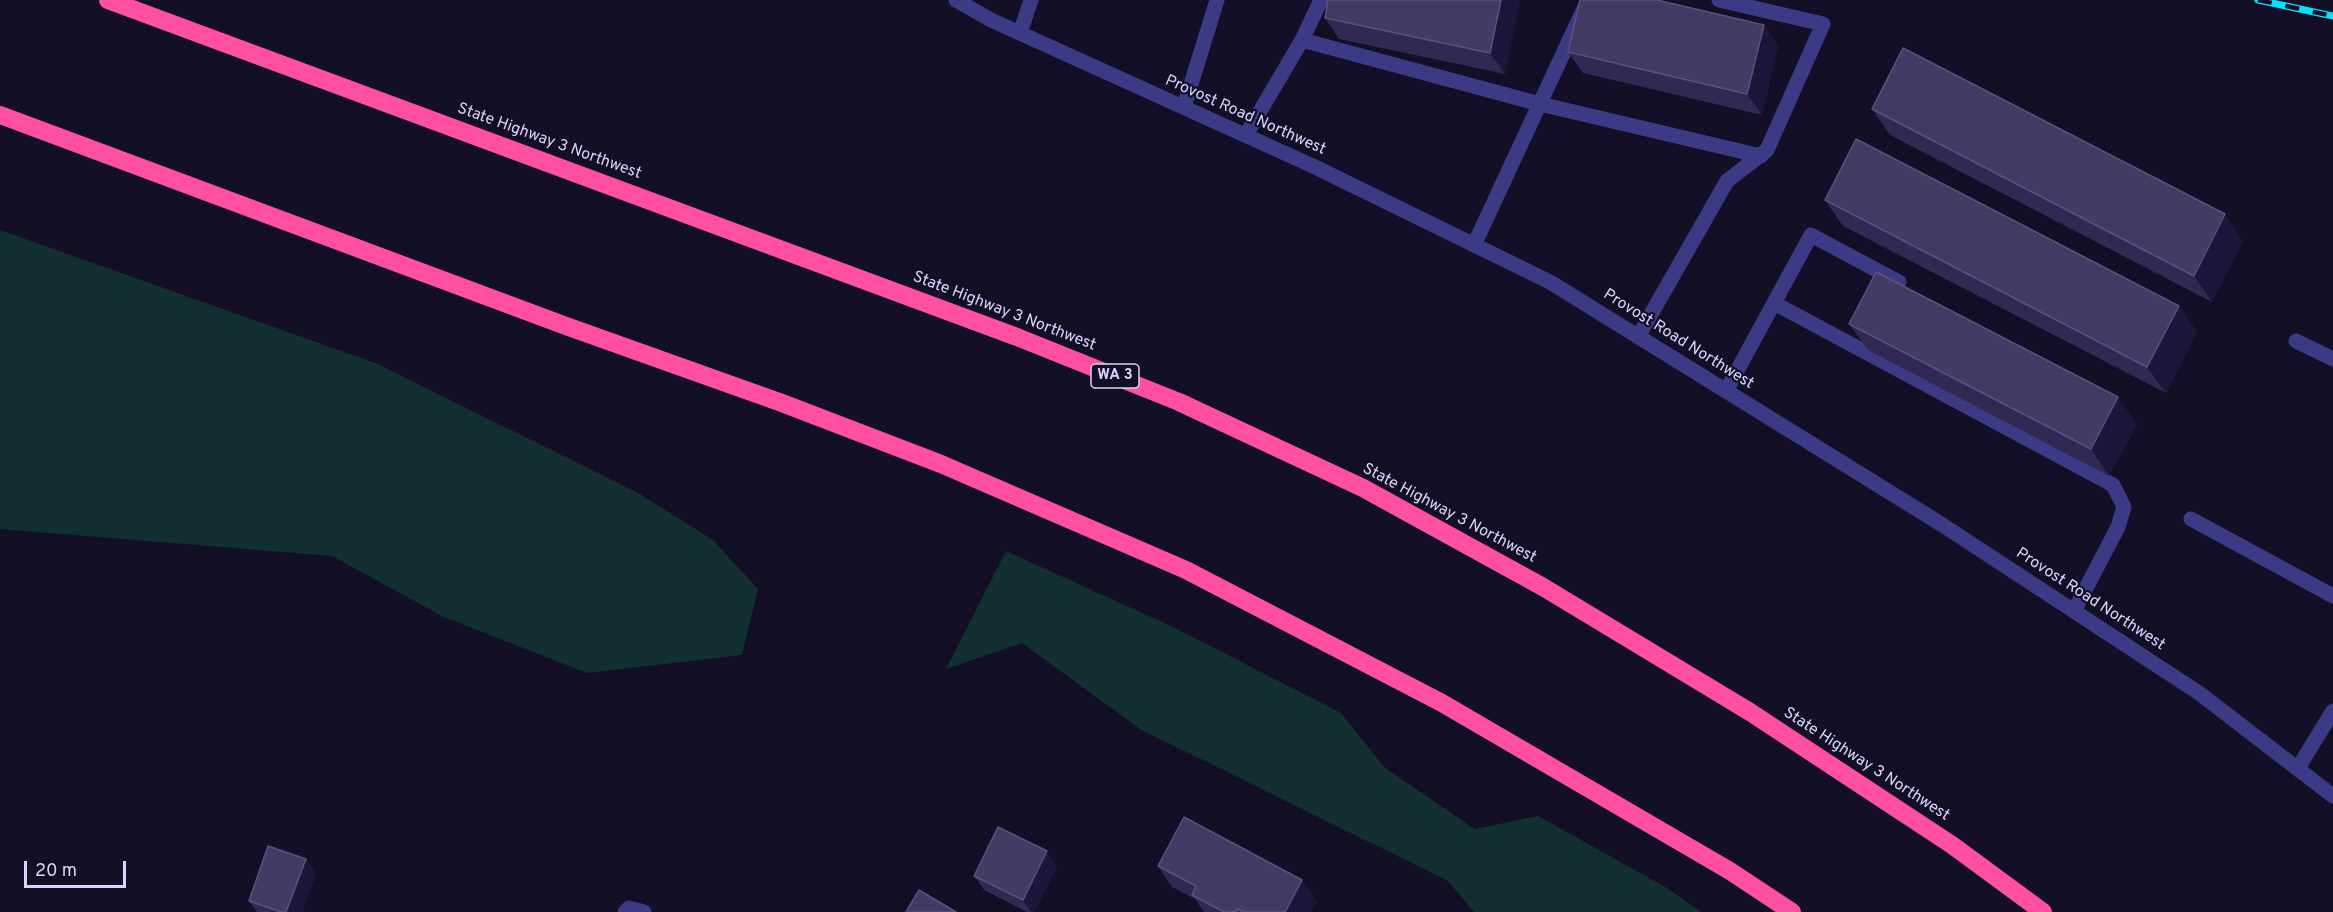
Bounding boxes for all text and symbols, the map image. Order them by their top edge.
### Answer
street label: Provost Road Northwest [1162,72,1328,160]
street label: State Highway 3 Northwest [454,100,644,184]
street label: State Highway 3 Northwest [910,268,1098,356]
street label: Provost Road Northwest [1599,286,1757,394]
road number: WA 3 [1091,364,1139,388]
street label: State Highway 3 Northwest [1359,460,1539,568]
street label: Provost Road Northwest [2012,545,2168,655]
street label: State Highway 3 Northwest [1779,704,1953,826]
scale bar [27,849,129,887]
text: 20 m [35,860,77,883]

